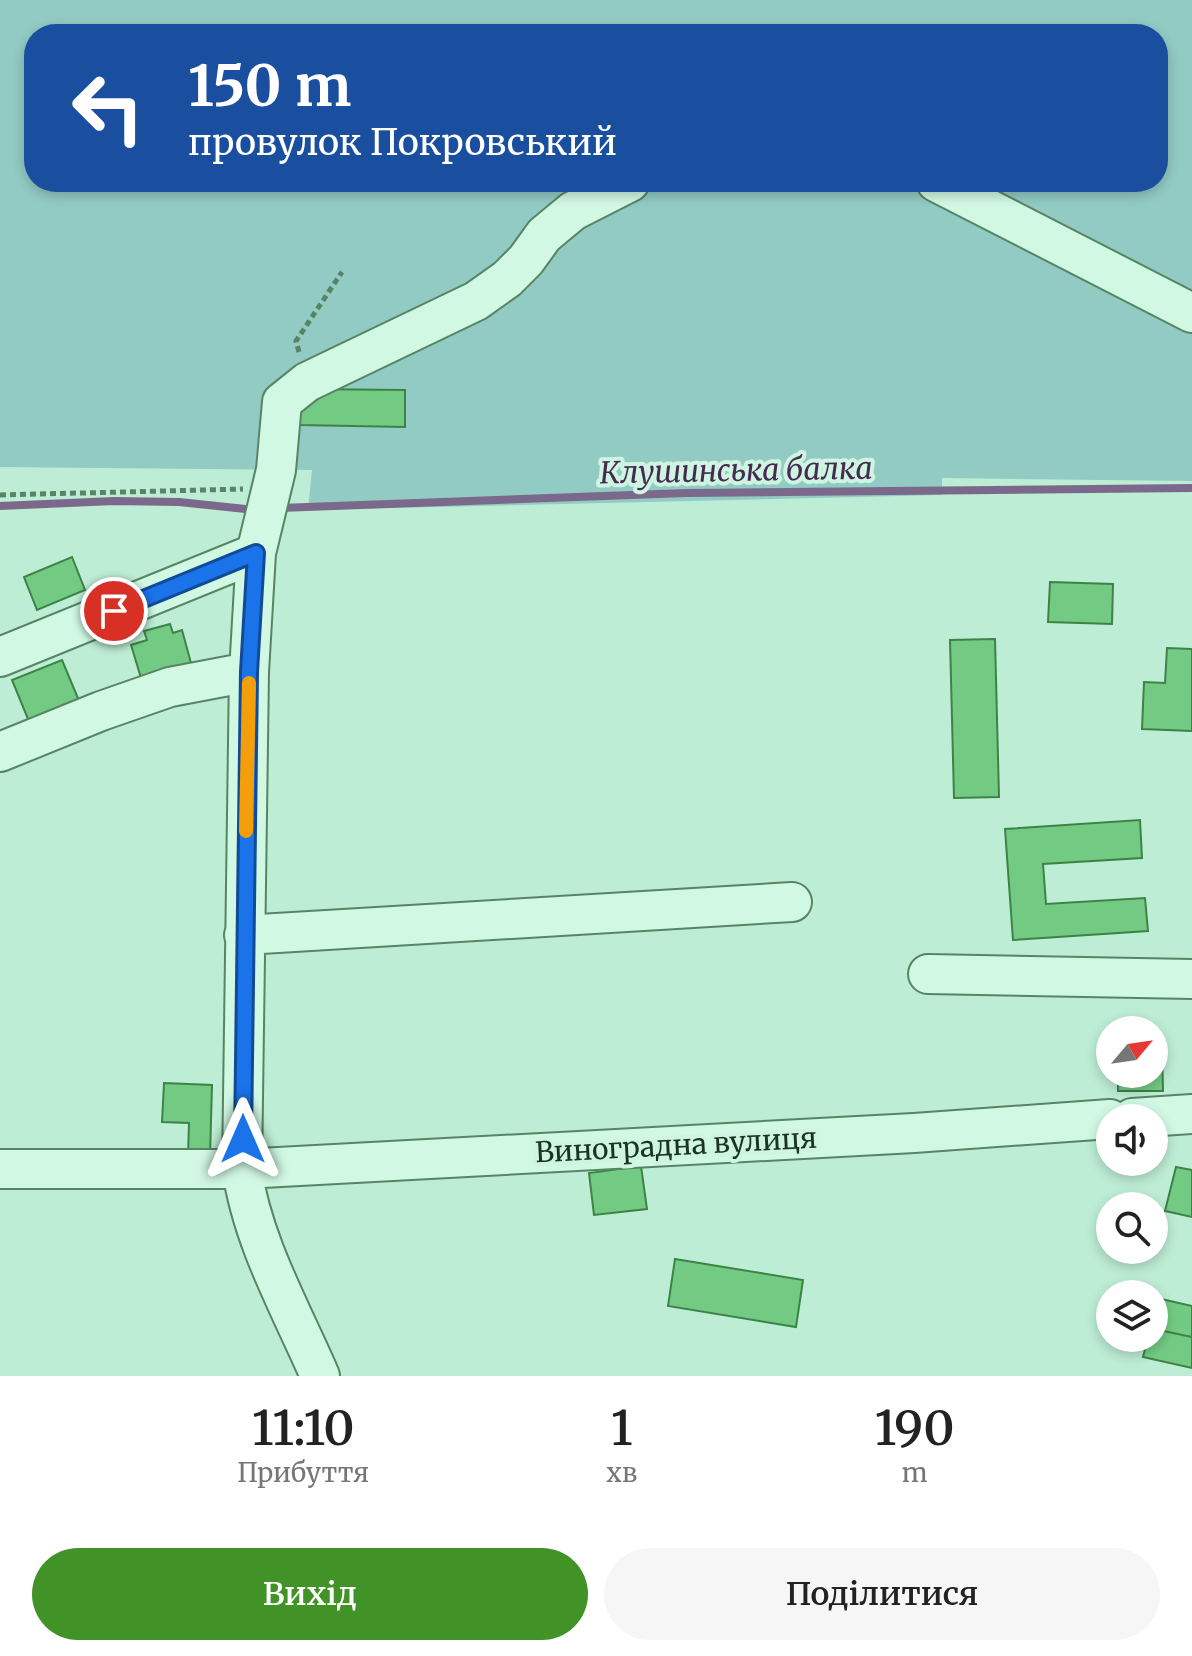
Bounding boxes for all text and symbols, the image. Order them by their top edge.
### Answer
text: 150 m [188,51,351,121]
icon: left [56,56,160,160]
text: провулок Покровський [188,120,617,165]
water label: Клушинська балка [599,449,873,491]
pin [80,577,148,645]
icon: arrive [92,589,136,633]
north arrow [1096,1016,1168,1088]
map controls [1096,1016,1168,1352]
position arrow [201,1097,285,1181]
button: sound [1096,1104,1168,1176]
street label: Виноградна вулиця [534,1120,818,1170]
button: search [1096,1192,1168,1264]
button: layers [1096,1280,1168,1352]
text: 11:10 [252,1398,355,1458]
text: 1 [611,1398,633,1458]
text: 190 [875,1398,955,1458]
text: Прибуття [237,1456,369,1489]
text: хв [606,1456,637,1489]
text: m [902,1456,927,1489]
button: Вихід [32,1548,588,1640]
button: Поділитися [604,1548,1160,1640]

